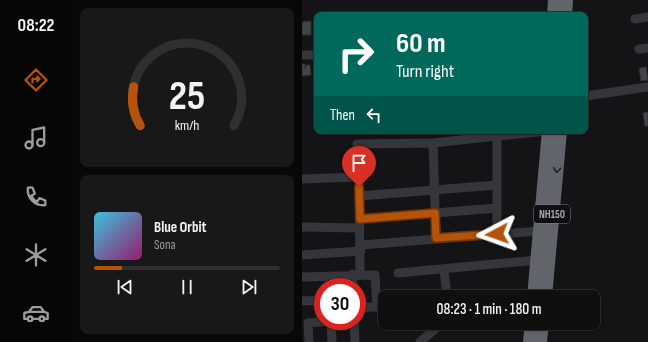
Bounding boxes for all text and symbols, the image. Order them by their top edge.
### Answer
text: 08:22 [18,15,54,36]
text: 60 m [396,27,445,60]
icon: right [330,28,382,80]
text: Turn right [396,61,454,82]
icon: directions [22,66,50,94]
text: 25 [169,71,205,120]
icon: left [363,104,385,126]
text: Then [330,106,355,125]
text: km/h [175,116,199,133]
icon: music [22,124,50,152]
pin [342,146,376,187]
icon: arrive [348,152,370,174]
one-way arrow [552,167,561,173]
icon: phone [22,183,50,211]
road number: NH150 [534,205,570,223]
position arrow [476,213,518,255]
text: Blue Orbit [154,218,206,237]
text: Sona [154,237,176,253]
icon: climate [22,241,50,269]
icon: previous [114,276,136,298]
icon: pause [176,276,198,298]
icon: next [238,276,260,298]
speed limit sign: 30 [314,278,366,330]
icon: car [22,299,50,327]
text: 08:23 · 1 min · 180 m [437,300,541,319]

